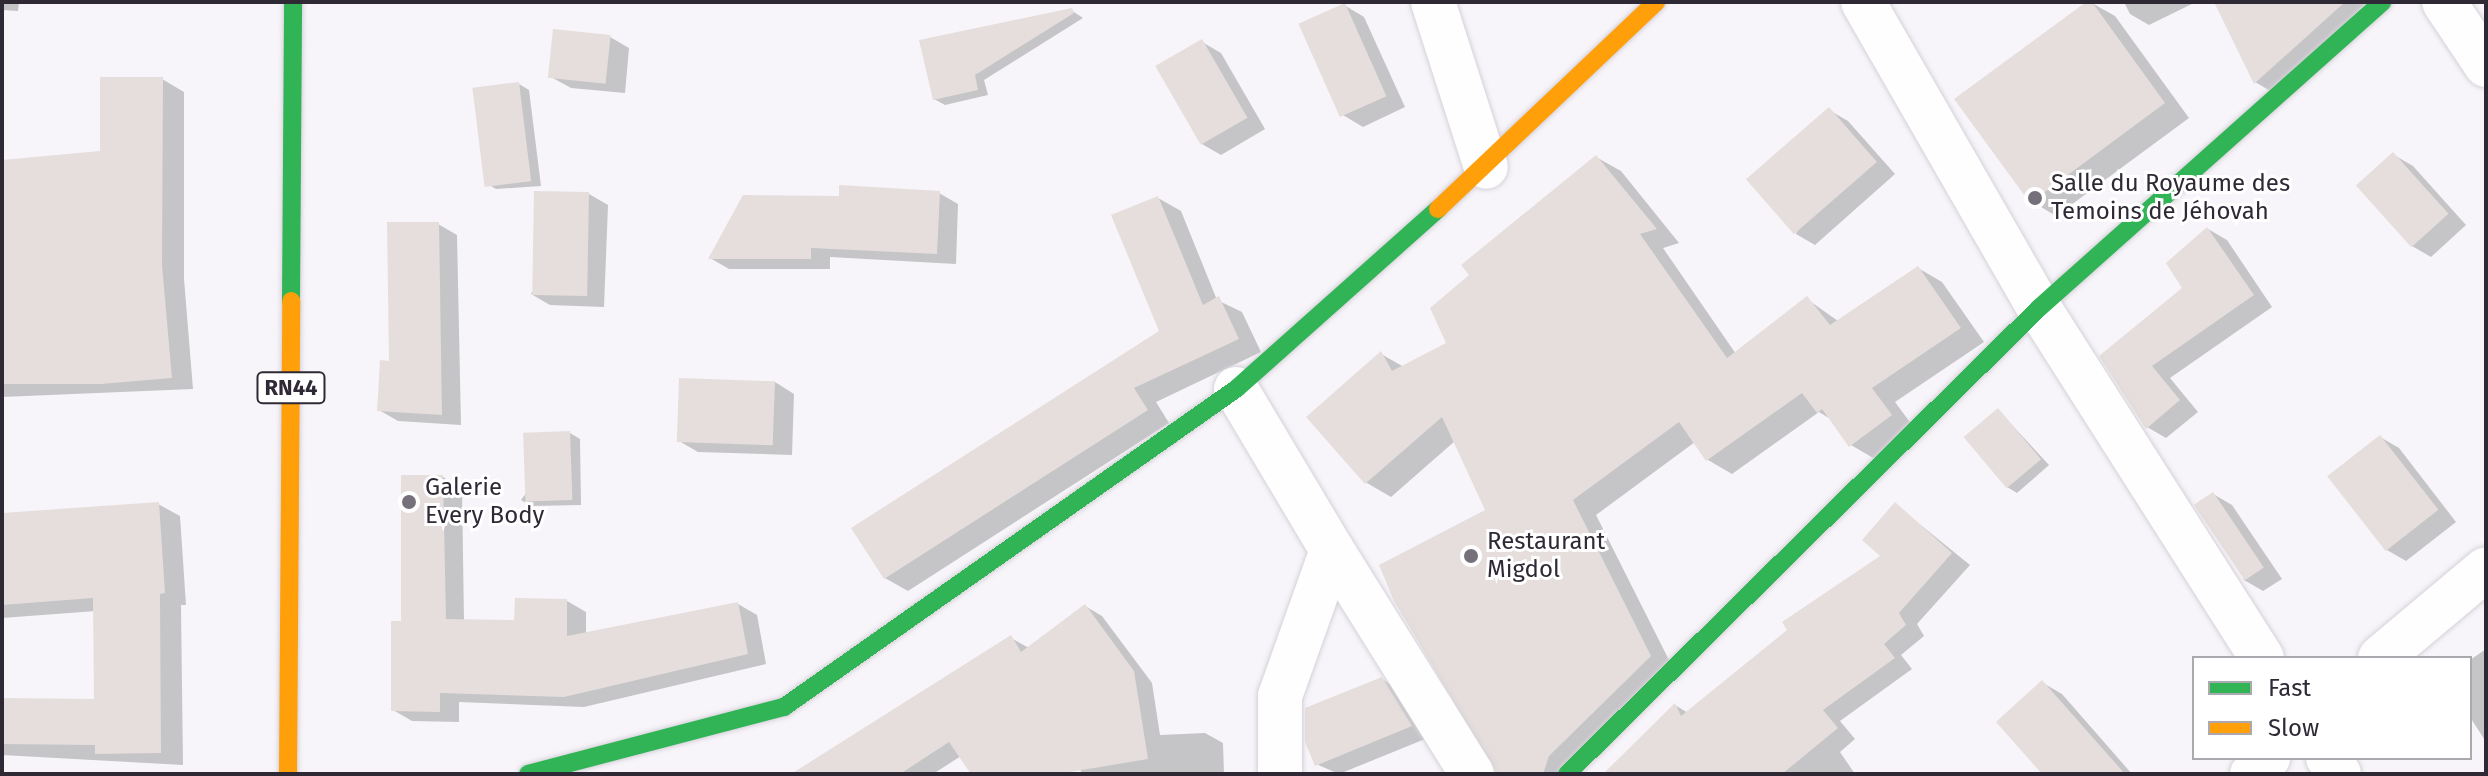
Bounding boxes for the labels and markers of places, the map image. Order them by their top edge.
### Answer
place label: Salle du Royaume des Temoins de Jéhovah [2051,170,2290,226]
marker: Salle du Royaume des Temoins de Jéhovah [2026,189,2044,207]
place label: Galerie Every Body [425,474,544,530]
marker: Galerie Every Body [400,493,418,511]
place label: Restaurant Migdol [1487,528,1605,584]
marker: Restaurant Migdol [1462,547,1480,565]

